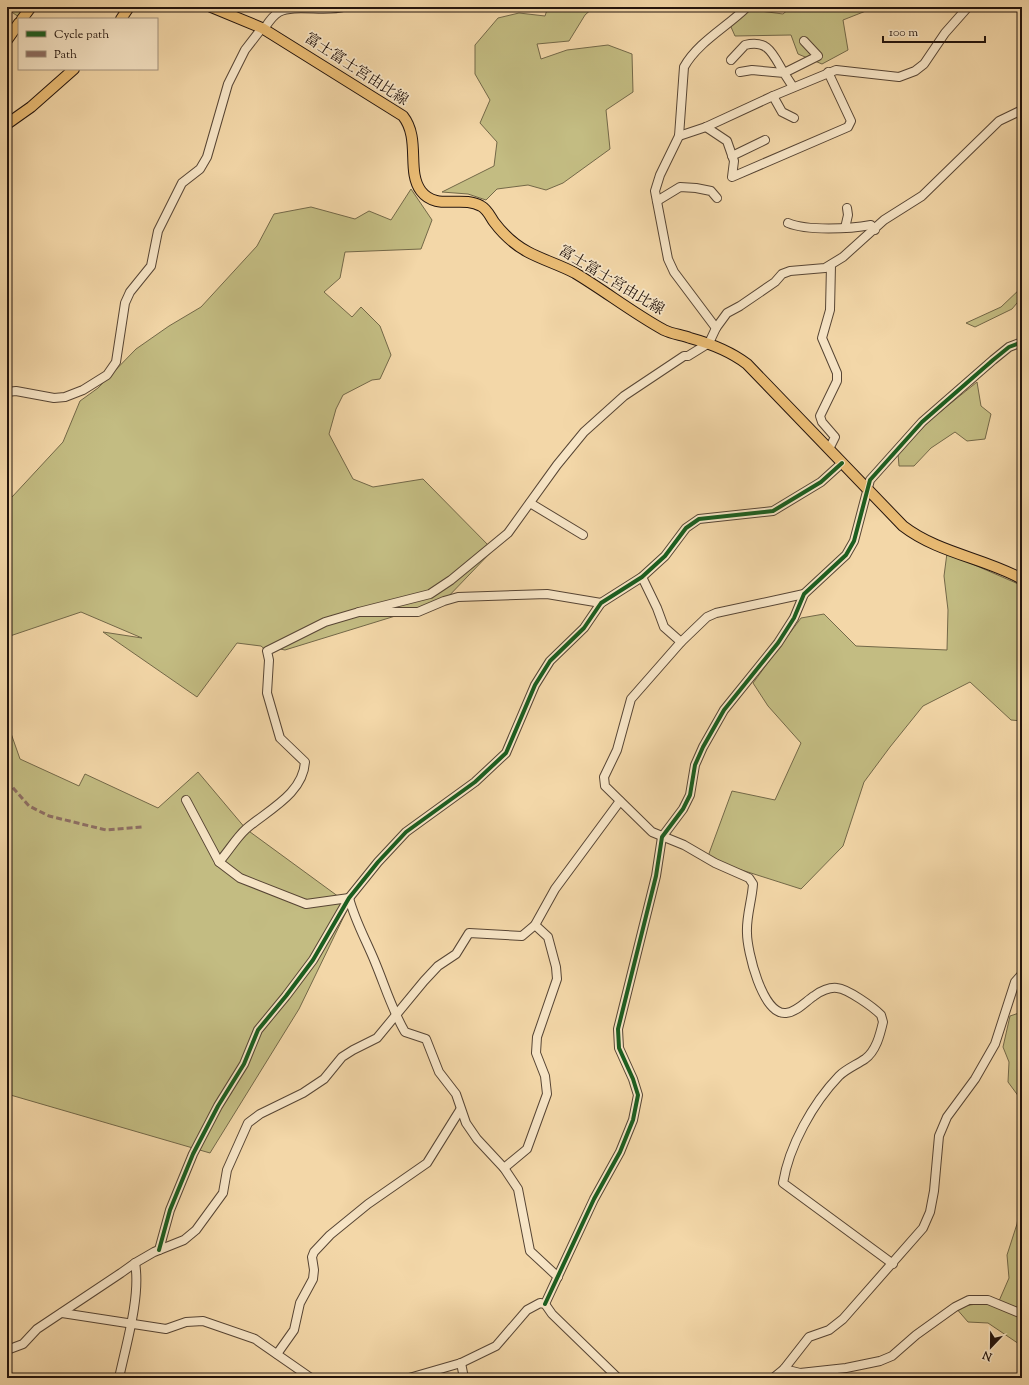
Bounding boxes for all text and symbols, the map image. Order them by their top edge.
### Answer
legend [18,18,158,70]
scale bar [883,18,985,44]
text: 100 m [889,24,918,42]
text: Cycle path [54,26,109,44]
street label: 富士富士宮由比線 [300,29,412,111]
text: Path [54,46,77,64]
street label: 富士富士宮由比線 [554,241,668,321]
north arrow [971,1327,1011,1367]
text: N [980,1346,996,1365]

